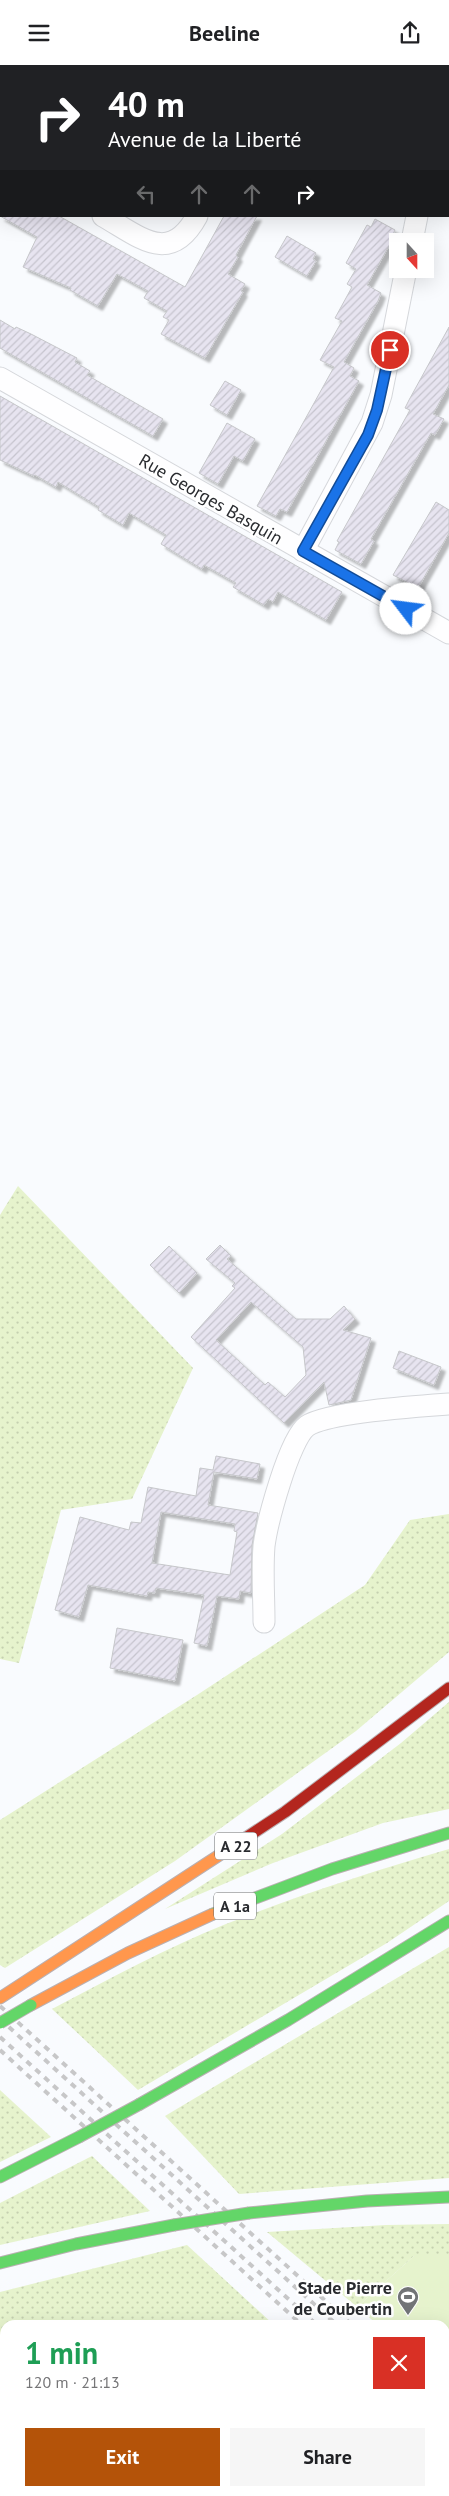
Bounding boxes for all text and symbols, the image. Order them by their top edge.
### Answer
icon: menu [25,19,53,47]
text: Beeline [189,19,260,47]
icon: share [396,19,424,47]
text: 40 m [108,81,185,127]
icon: right [25,85,90,150]
text: Avenue de la Liberté [108,125,302,153]
icon: left [132,180,160,208]
icon: ahead [185,180,213,208]
icon: ahead [238,180,266,208]
icon: right [291,180,319,208]
north arrow [389,233,434,277]
map controls [389,233,434,278]
pin [369,329,411,371]
icon: arrive [376,336,404,364]
street label: Rue Georges Basquin [135,448,287,550]
position arrow [379,582,431,634]
road number: A 22 [215,1833,257,1859]
road number: A 1a [214,1893,256,1919]
place label: Stade Pierre de Coubertin [293,2276,392,2320]
sports icon: Stade Pierre de Coubertin [396,2285,420,2316]
text: 1 min [25,2333,98,2372]
button: close [373,2337,425,2389]
text: 120 m · 21:13 [25,2372,120,2392]
button: Exit [25,2428,220,2486]
button: Share [230,2428,425,2486]

